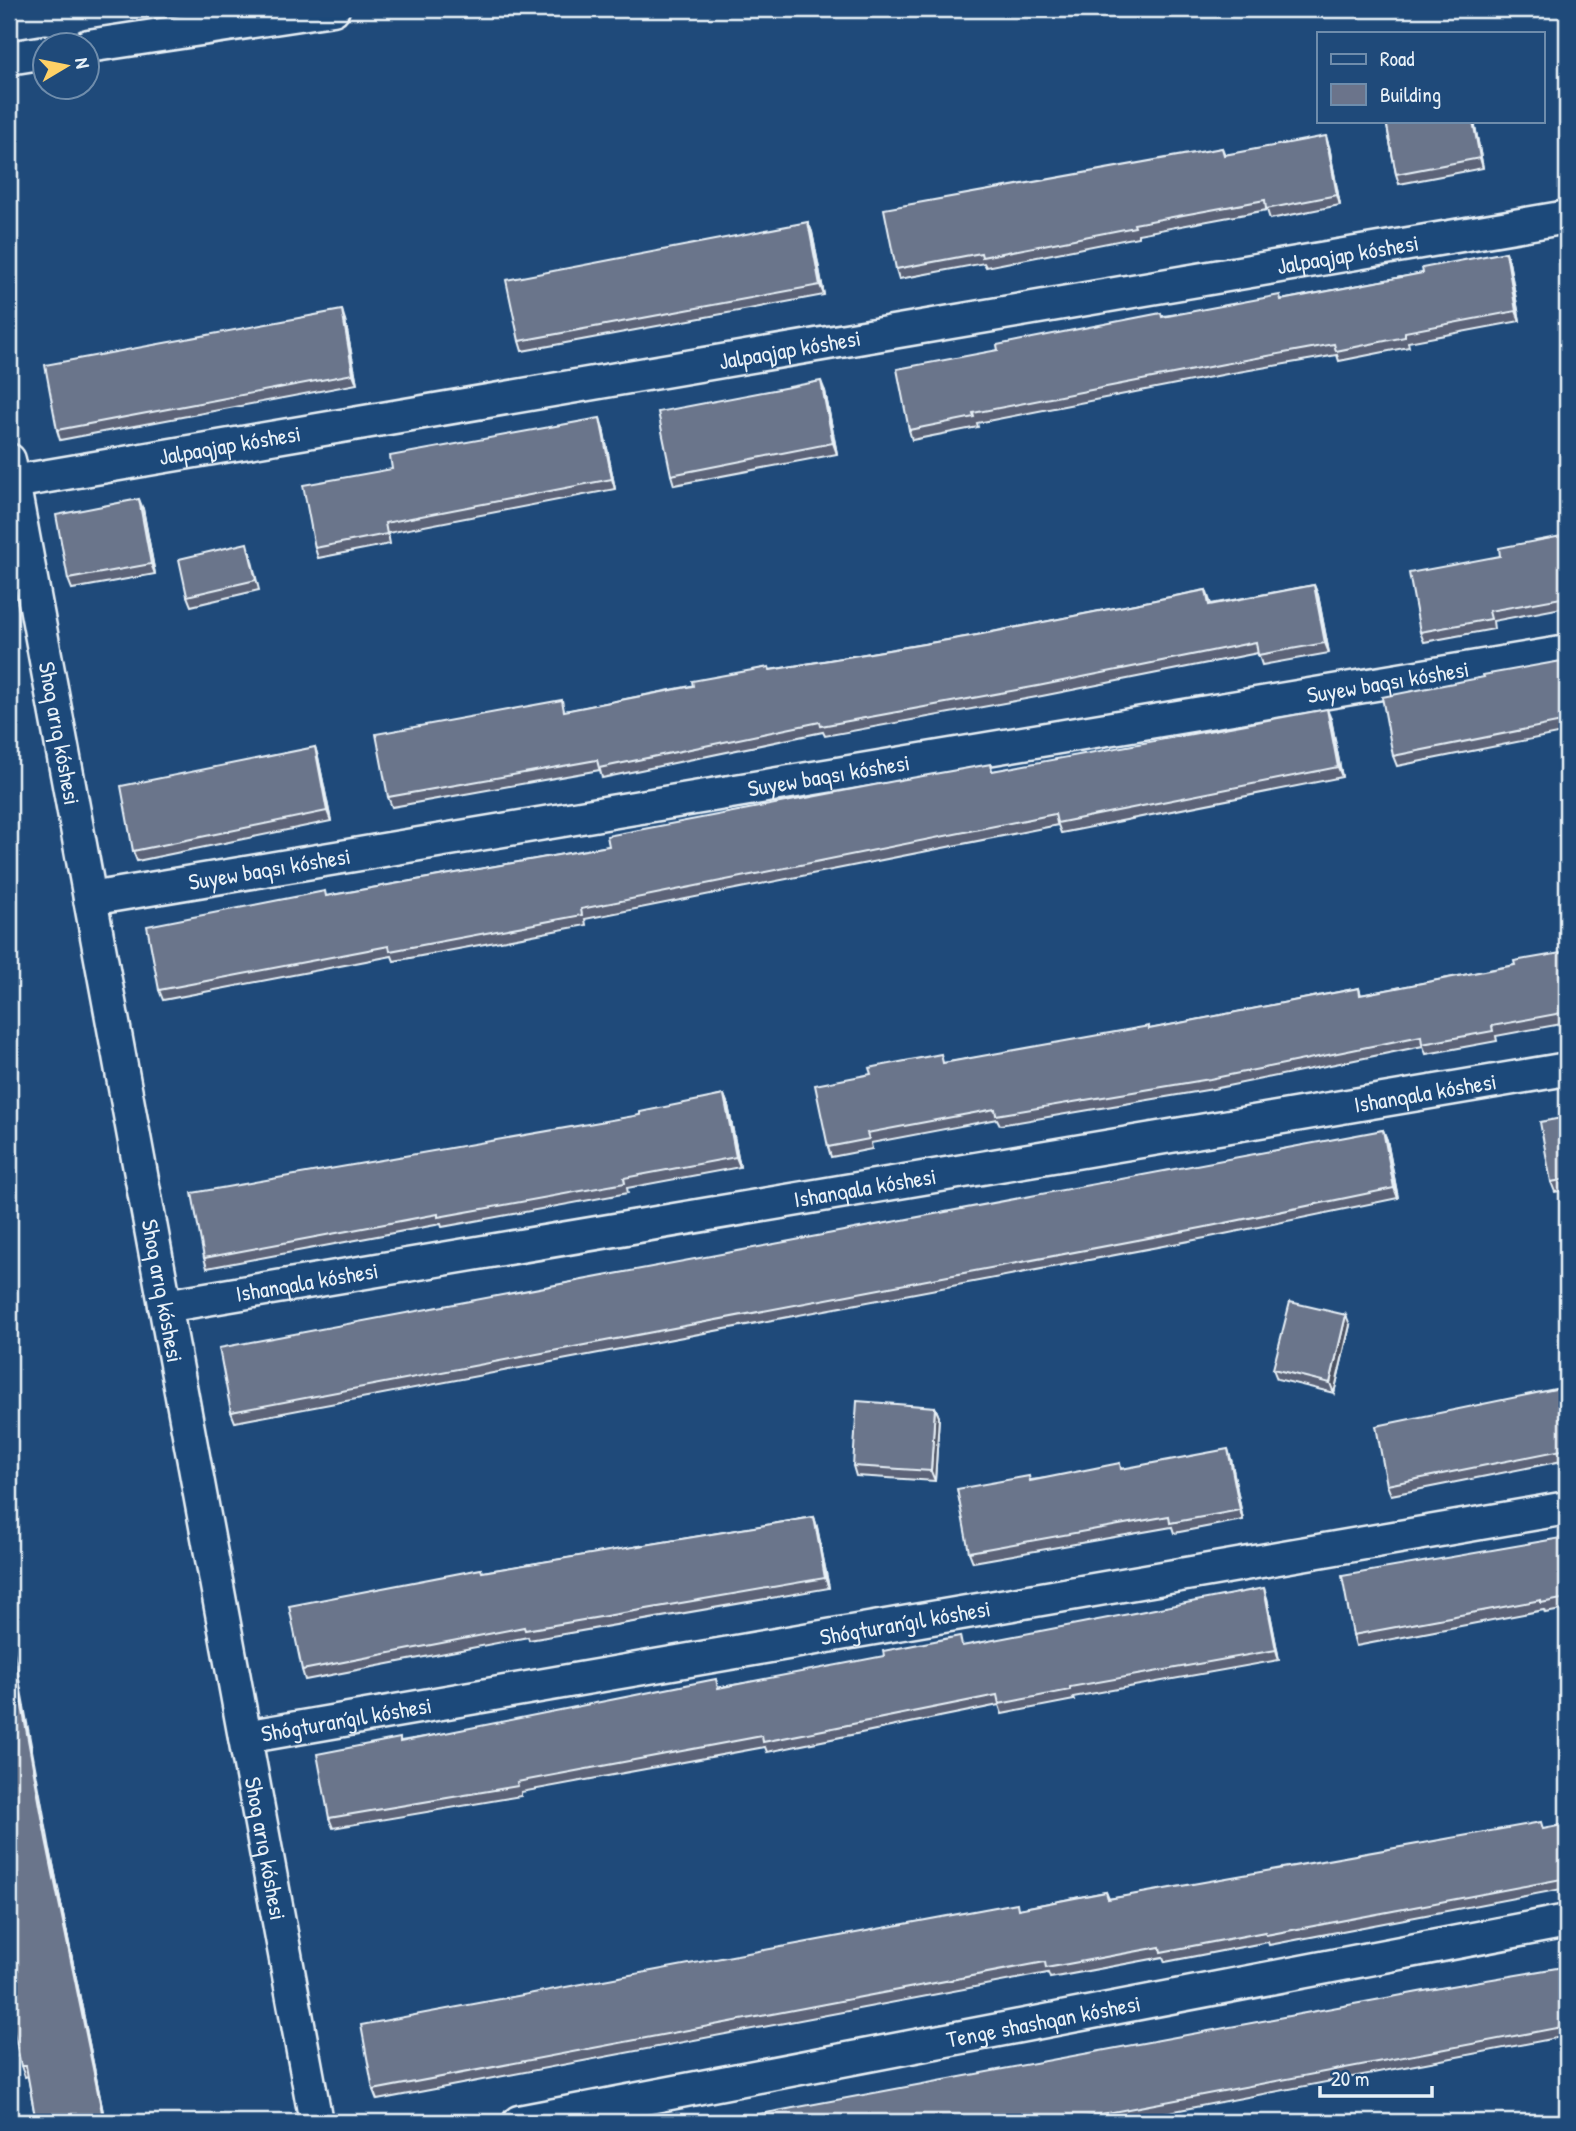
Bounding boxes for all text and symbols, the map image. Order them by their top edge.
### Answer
north arrow [32,32,102,102]
legend [1317,32,1544,122]
text: Road [1380,44,1414,73]
text: N [69,56,96,70]
text: Building [1380,80,1441,109]
street label: Jalpaqjap kóshesi [1274,227,1421,281]
street label: Jalpaqjap kóshesi [716,322,863,376]
street label: Jalpaqjap kóshesi [157,417,303,472]
street label: Suyew baqsı kóshesi [1305,653,1471,710]
street label: Shoq arıq kóshesi [32,659,88,807]
street label: Suyew baqsı kóshesi [745,746,912,804]
street label: Suyew baqsı kóshesi [186,840,353,897]
street label: Ishanqala kóshesi [1351,1065,1499,1120]
street label: Ishanqala kóshesi [791,1160,939,1214]
street label: Shoq arıq kóshesi [135,1217,191,1365]
street label: Ishanqala kóshesi [233,1254,381,1309]
street label: Shógturanǵıl kóshesi [817,1592,993,1652]
street label: Shógturanǵıl kóshesi [259,1689,434,1749]
street label: Shoq arıq kóshesi [238,1774,294,1923]
street label: Tenge shashqan kóshesi [944,1987,1143,2055]
scale bar [1320,2054,1432,2098]
text: 20 m [1331,2064,1369,2093]

